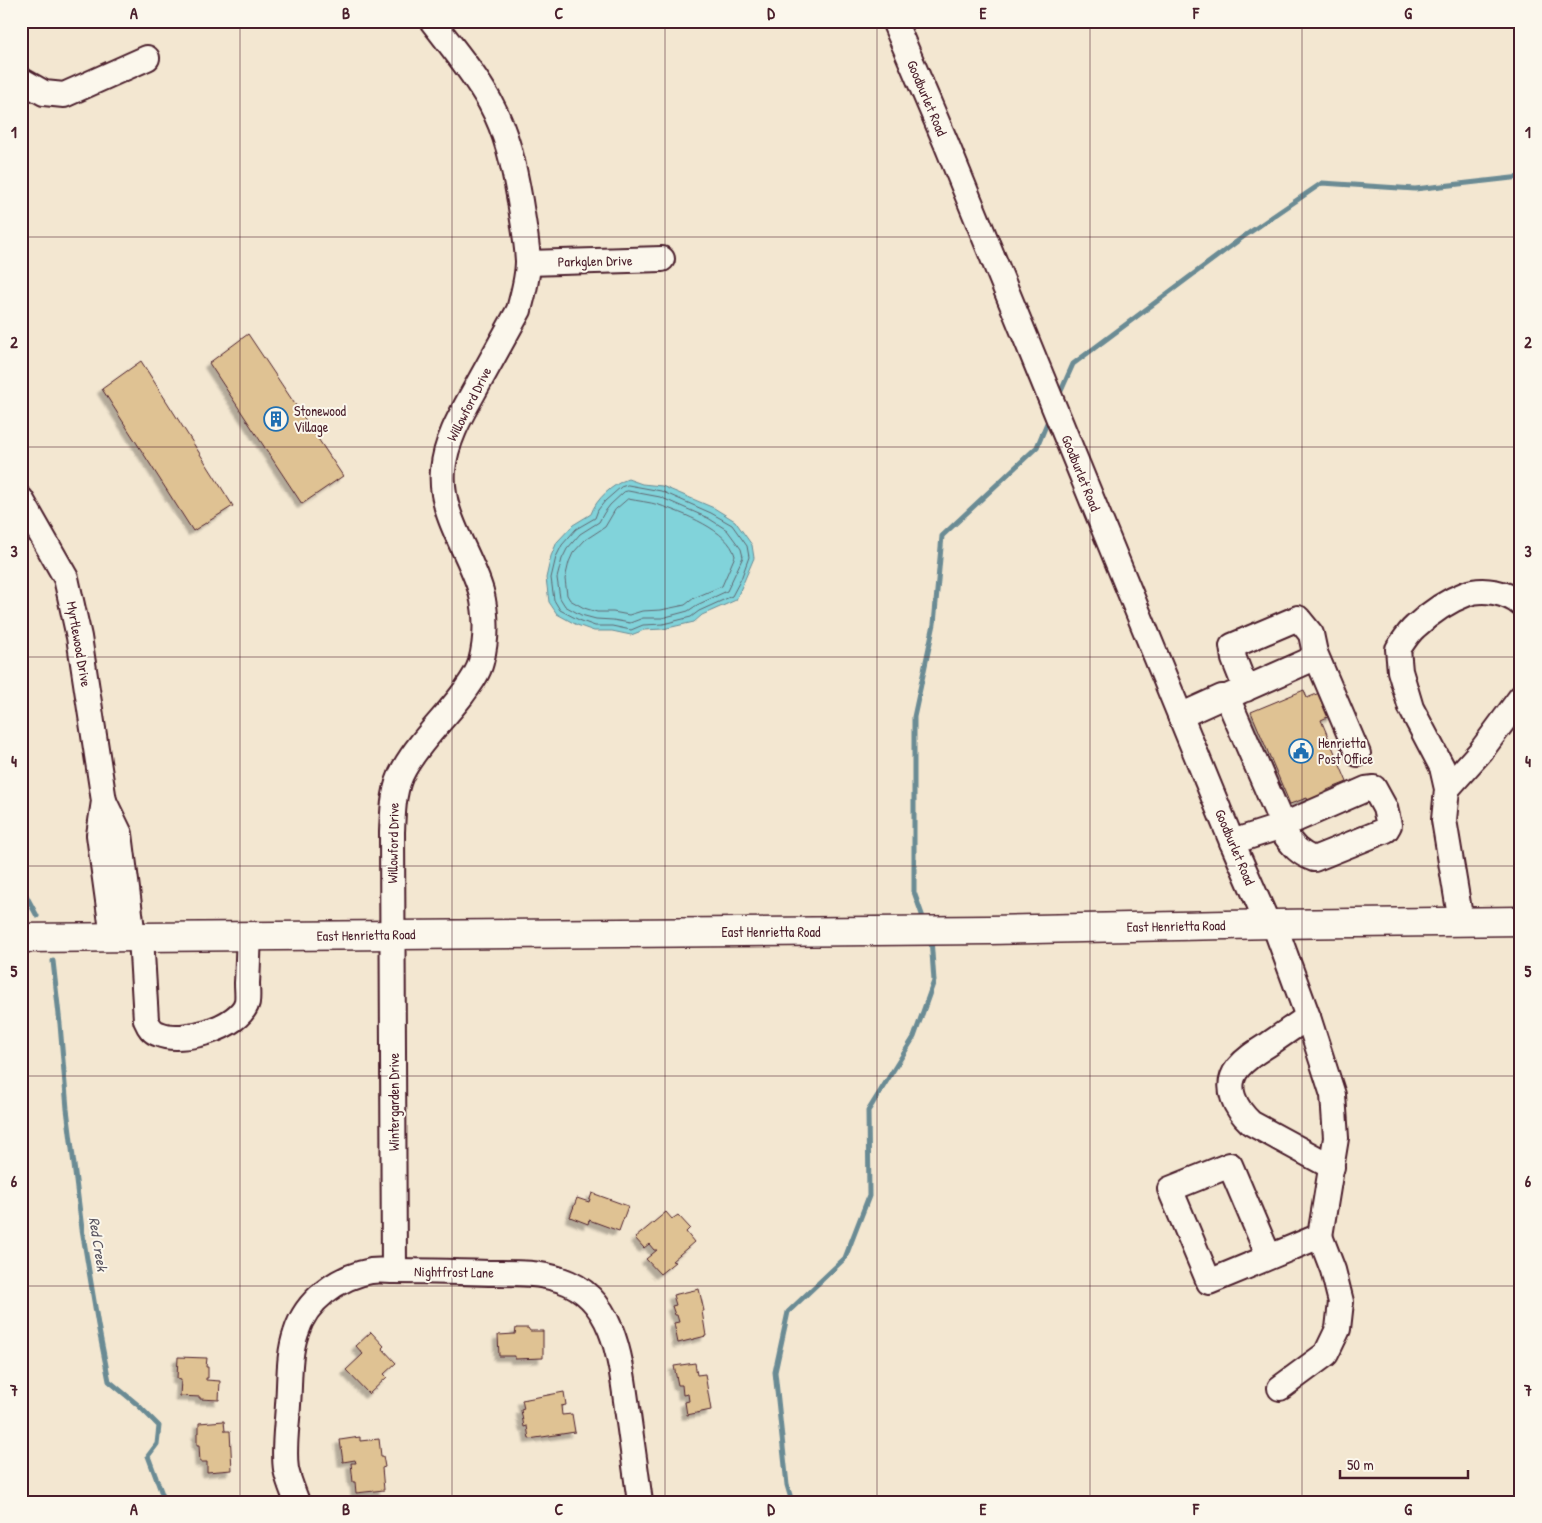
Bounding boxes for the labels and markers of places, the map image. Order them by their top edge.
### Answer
place label: Stonewood Village [294,401,347,437]
building icon: Stonewood Village [263,406,289,432]
place label: Henrietta Post Office [1318,733,1374,768]
public building icon: Henrietta Post Office [1288,738,1314,764]

